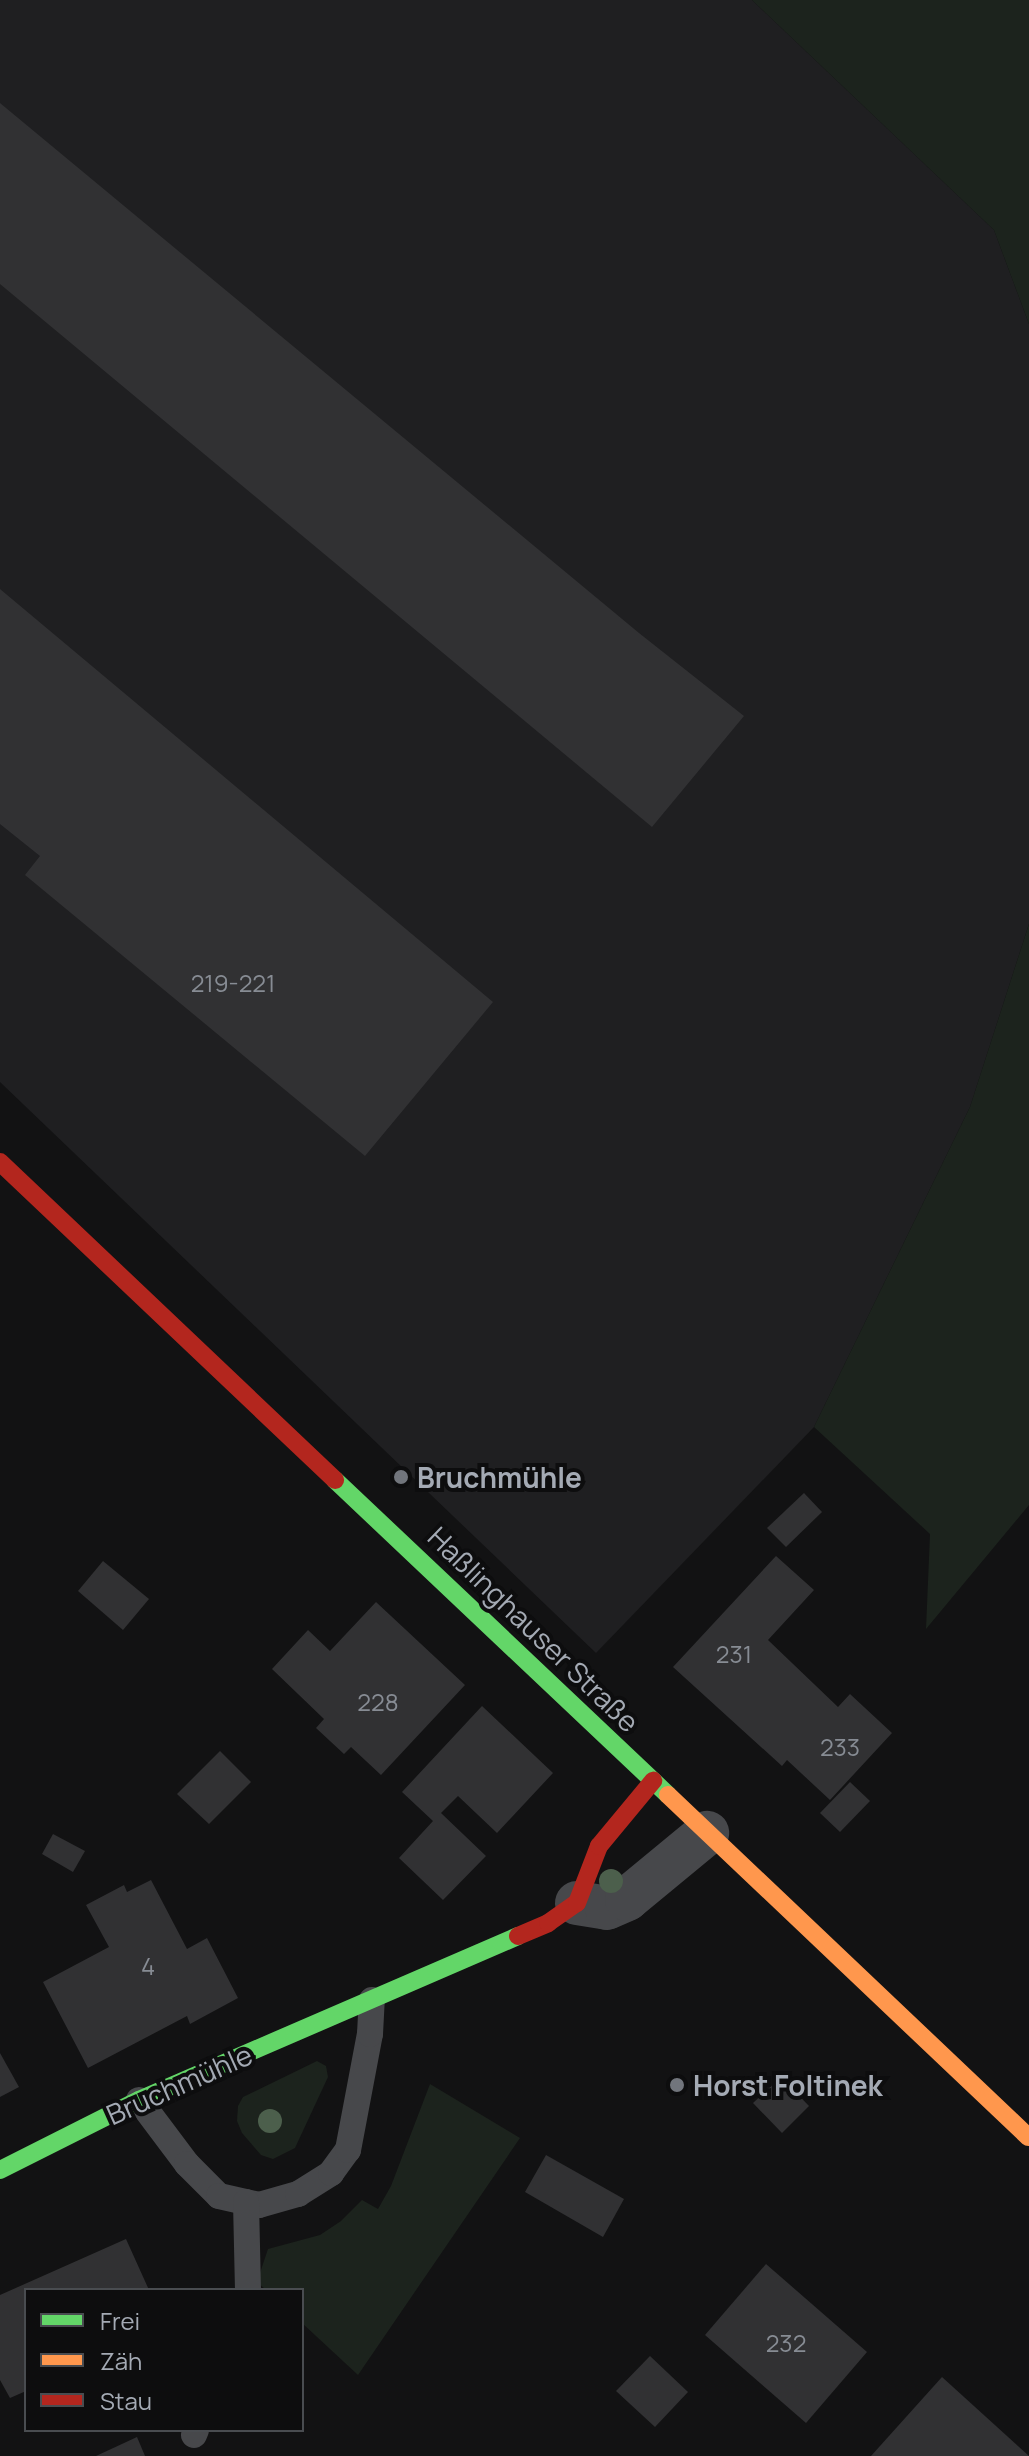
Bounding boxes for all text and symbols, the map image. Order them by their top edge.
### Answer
house number: 219-221 [191,969,275,997]
place label: Bruchmühle [417,1460,582,1494]
marker: Bruchmühle [392,1468,410,1486]
street label: Haßlinghauser Straße [422,1520,646,1738]
house number: 231 [716,1640,752,1668]
house number: 228 [357,1688,399,1716]
house number: 233 [820,1733,860,1761]
house number: 4 [141,1952,155,1980]
street label: Bruchmühle [101,2037,257,2131]
place label: Horst Foltinek [693,2068,883,2102]
marker: Horst Foltinek [668,2076,686,2094]
legend [24,2288,304,2432]
text: Frei [100,2304,140,2337]
house number: 232 [766,2329,806,2357]
text: Zäh [100,2344,142,2377]
text: Stau [100,2384,152,2417]

